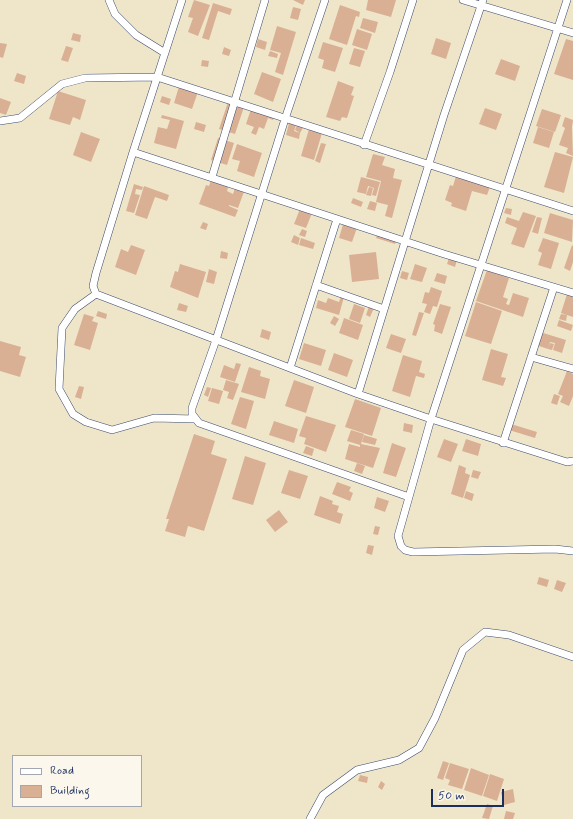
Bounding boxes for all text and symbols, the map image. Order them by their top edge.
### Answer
legend [12,755,142,807]
text: Road [50,763,74,779]
scale bar [433,781,506,807]
text: Building [50,783,90,799]
text: 50 m [438,788,465,804]

